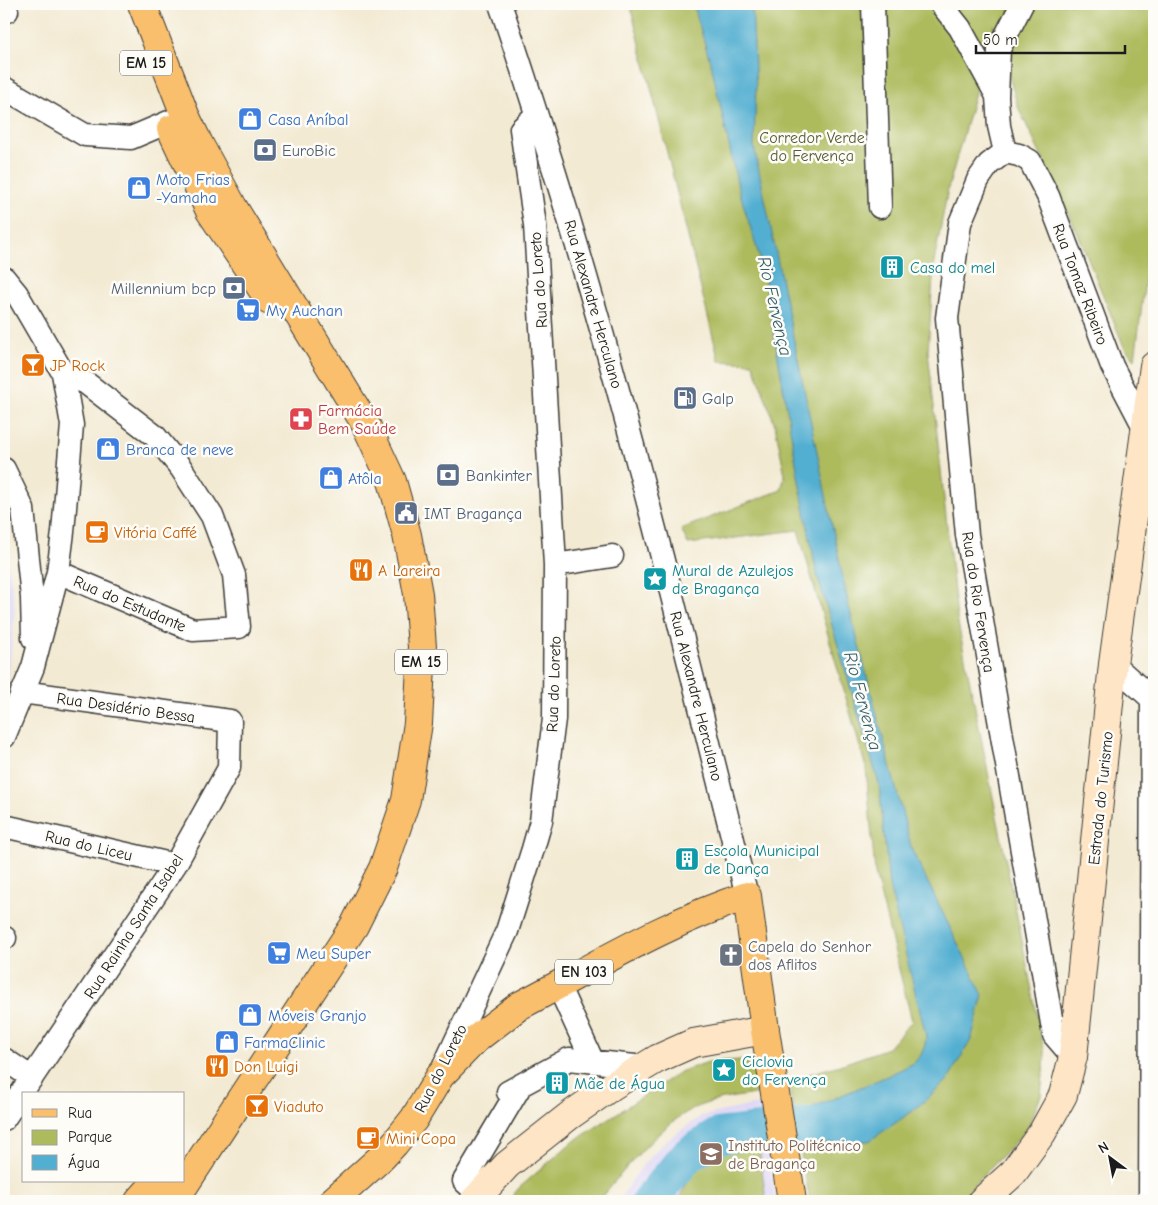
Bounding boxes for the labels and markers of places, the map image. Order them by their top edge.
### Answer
shop icon: Casa Aníbal [237,106,263,132]
place label: Casa Aníbal [268,111,348,129]
bank icon: EuroBic [252,137,278,163]
place label: EuroBic [282,142,336,160]
place label: Moto Frias -Yamaha [156,171,230,207]
shop icon: Moto Frias -Yamaha [126,175,152,201]
building icon: Casa do mel [879,254,905,280]
place label: Casa do mel [910,259,995,277]
bank icon: Millennium bcp [221,275,247,301]
place label: Millennium bcp [111,280,216,298]
supermarket icon: My Auchan [235,297,261,323]
place label: My Auchan [266,302,343,320]
bar icon: JP Rock [20,352,46,378]
place label: JP Rock [50,357,105,375]
fuel station icon: Galp [672,385,698,411]
place label: Galp [702,390,734,408]
place label: Farmácia Bem Saúde [318,402,396,438]
pharmacy icon: Farmácia Bem Saúde [288,406,314,432]
shop icon: Branca de neve [95,436,121,462]
place label: Branca de neve [126,441,233,459]
bank icon: Bankinter [435,462,461,488]
shop icon: Atôla [318,465,344,491]
place label: Bankinter [466,467,532,485]
place label: Atôla [348,470,382,488]
public building icon: IMT Bragança [393,500,419,526]
place label: IMT Bragança [424,505,522,523]
cafe icon: Vitória Caffé [84,519,110,545]
place label: Vitória Caffé [114,524,197,542]
restaurant icon: A Lareira [348,557,374,583]
place label: A Lareira [378,562,441,580]
place label: Mural de Azulejos de Bragança [672,562,794,598]
place icon: Mural de Azulejos de Bragança [642,566,668,592]
place label: Escola Municipal de Dança [704,842,819,878]
building icon: Escola Municipal de Dança [674,846,700,872]
place label: Capela do Senhor dos Aflitos [748,938,872,974]
supermarket icon: Meu Super [266,940,292,966]
church icon: Capela do Senhor dos Aflitos [718,942,744,968]
place label: Meu Super [296,945,371,963]
shop icon: Móveis Granjo [237,1002,263,1028]
place label: Móveis Granjo [268,1007,367,1025]
shop icon: FarmaClinic [214,1029,240,1055]
place label: FarmaClinic [244,1034,326,1052]
restaurant icon: Don Luigi [204,1053,230,1079]
place label: Ciclovia do Fervença [742,1053,826,1089]
place icon: Ciclovia do Fervença [711,1057,737,1083]
place label: Don Luigi [234,1058,298,1076]
building icon: Mãe de Água [544,1070,570,1096]
place label: Mãe de Água [574,1074,665,1093]
bar icon: Viaduto [244,1093,270,1119]
place label: Viaduto [274,1098,324,1116]
cafe icon: Mini Copa [355,1125,381,1151]
place label: Mini Copa [386,1130,456,1148]
place label: Instituto Politécnico de Bragança [728,1137,861,1173]
school or university icon: Instituto Politécnico de Bragança [698,1141,724,1167]

